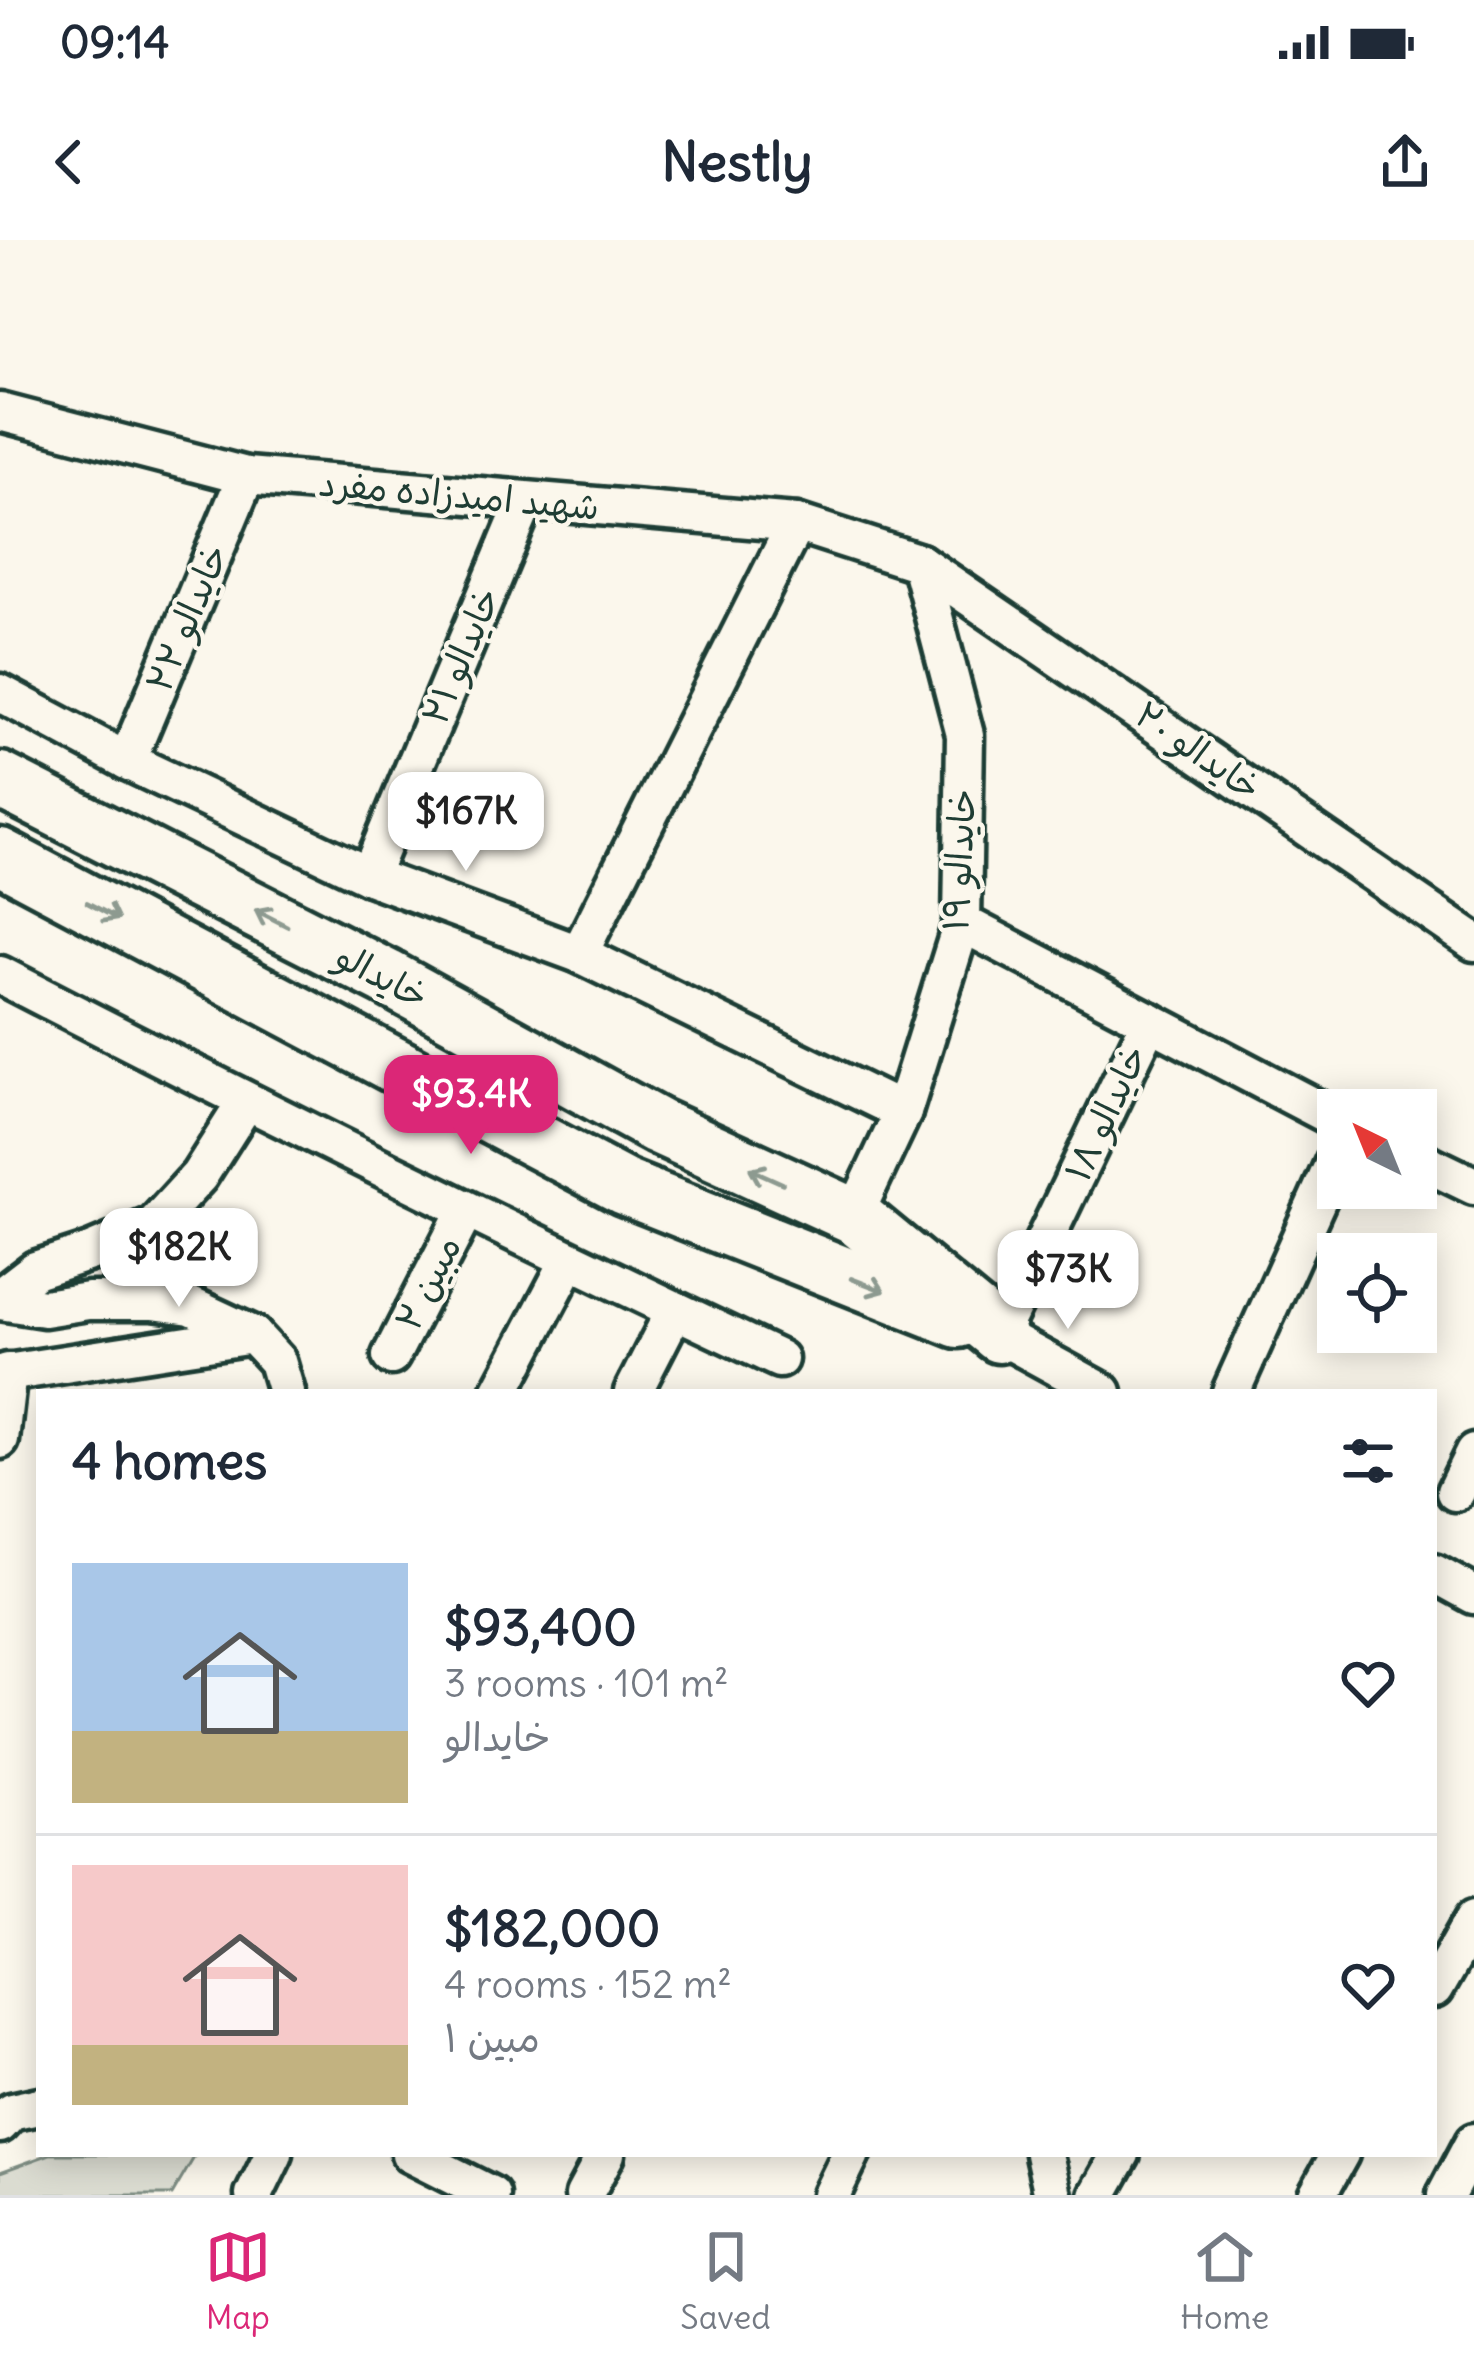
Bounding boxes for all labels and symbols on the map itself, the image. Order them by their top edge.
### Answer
street label: شهید امیدزاده مفرد [317,460,601,530]
street label: خایدالو ۲۲ [136,538,239,699]
street label: خایدالو ۲۱ [412,581,511,732]
street label: خایدالو ۲۰ [1126,692,1269,811]
pin: $167K [382,772,550,874]
street label: خایدالو ۱۹ [933,788,986,932]
one-way arrow [85,900,120,923]
one-way arrow [254,906,289,929]
street label: خایدالو [326,932,436,1020]
street label: خایدالو ۱۸ [1055,1038,1158,1189]
pin: $93.4K [373,1055,569,1157]
north arrow [1317,1089,1437,1209]
one-way arrow [748,1163,784,1185]
pin: $182K [95,1208,263,1310]
street label: مبین ۲ [385,1228,471,1338]
pin: $73K [997,1230,1139,1332]
one-way arrow [848,1276,885,1298]

